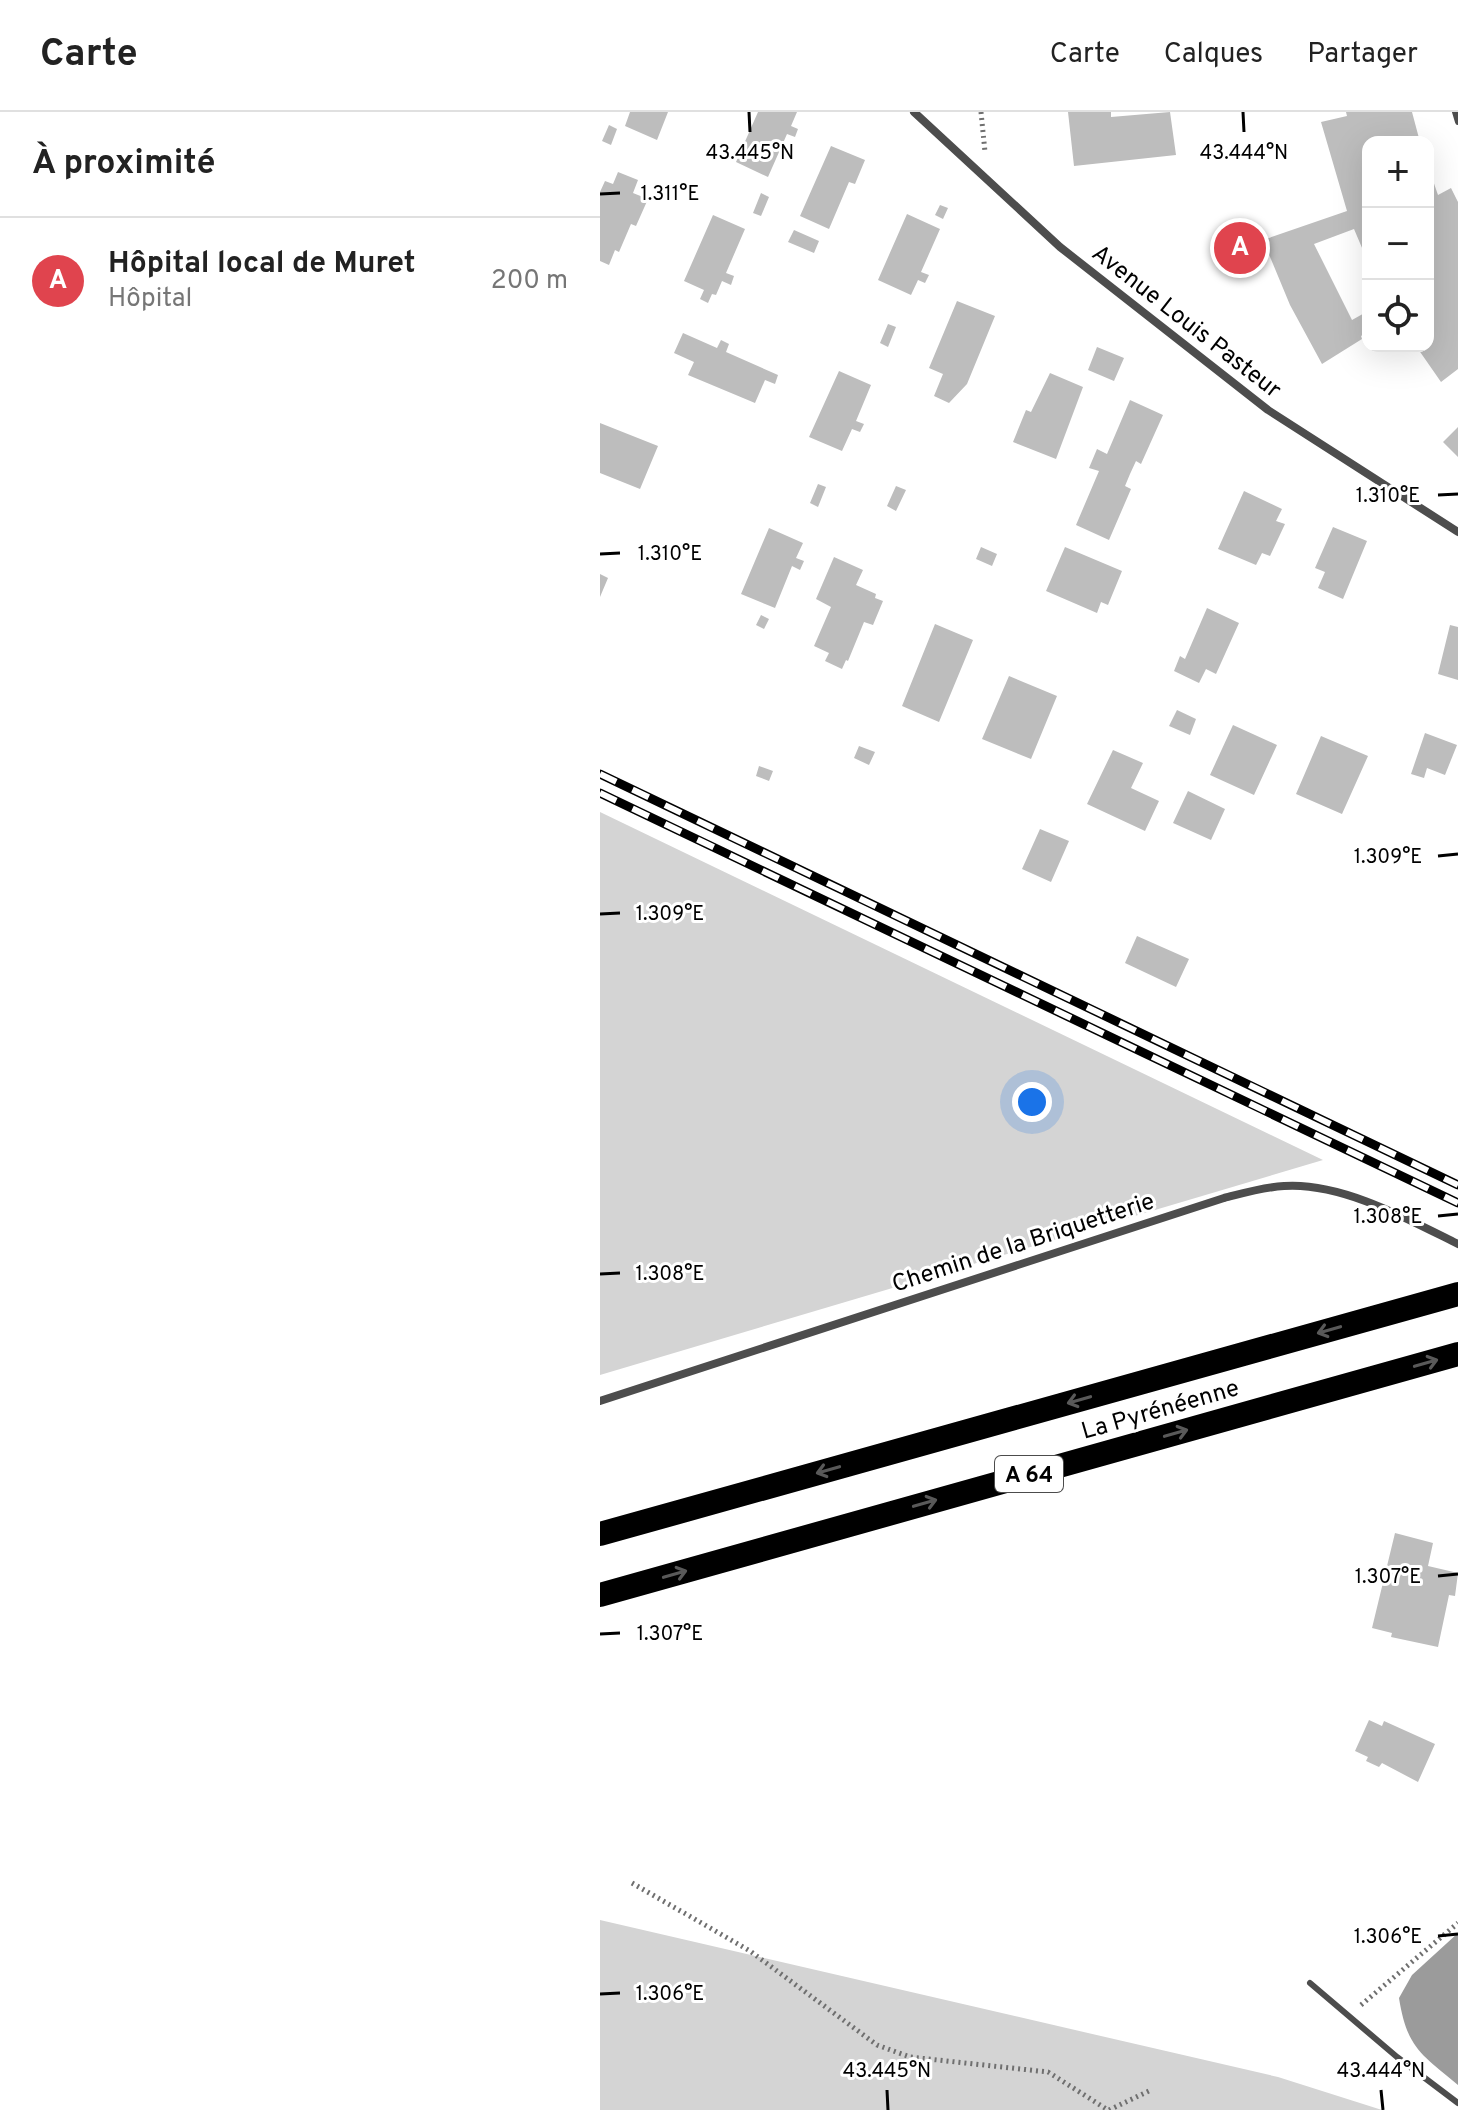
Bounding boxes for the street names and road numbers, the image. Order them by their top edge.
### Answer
street label: Avenue Louis Pasteur [1087,238,1287,404]
street label: Chemin de la Briquetterie [889,1187,1159,1301]
street label: La Pyrénéenne [1078,1374,1243,1448]
road number: A 64 [995,1456,1063,1492]

